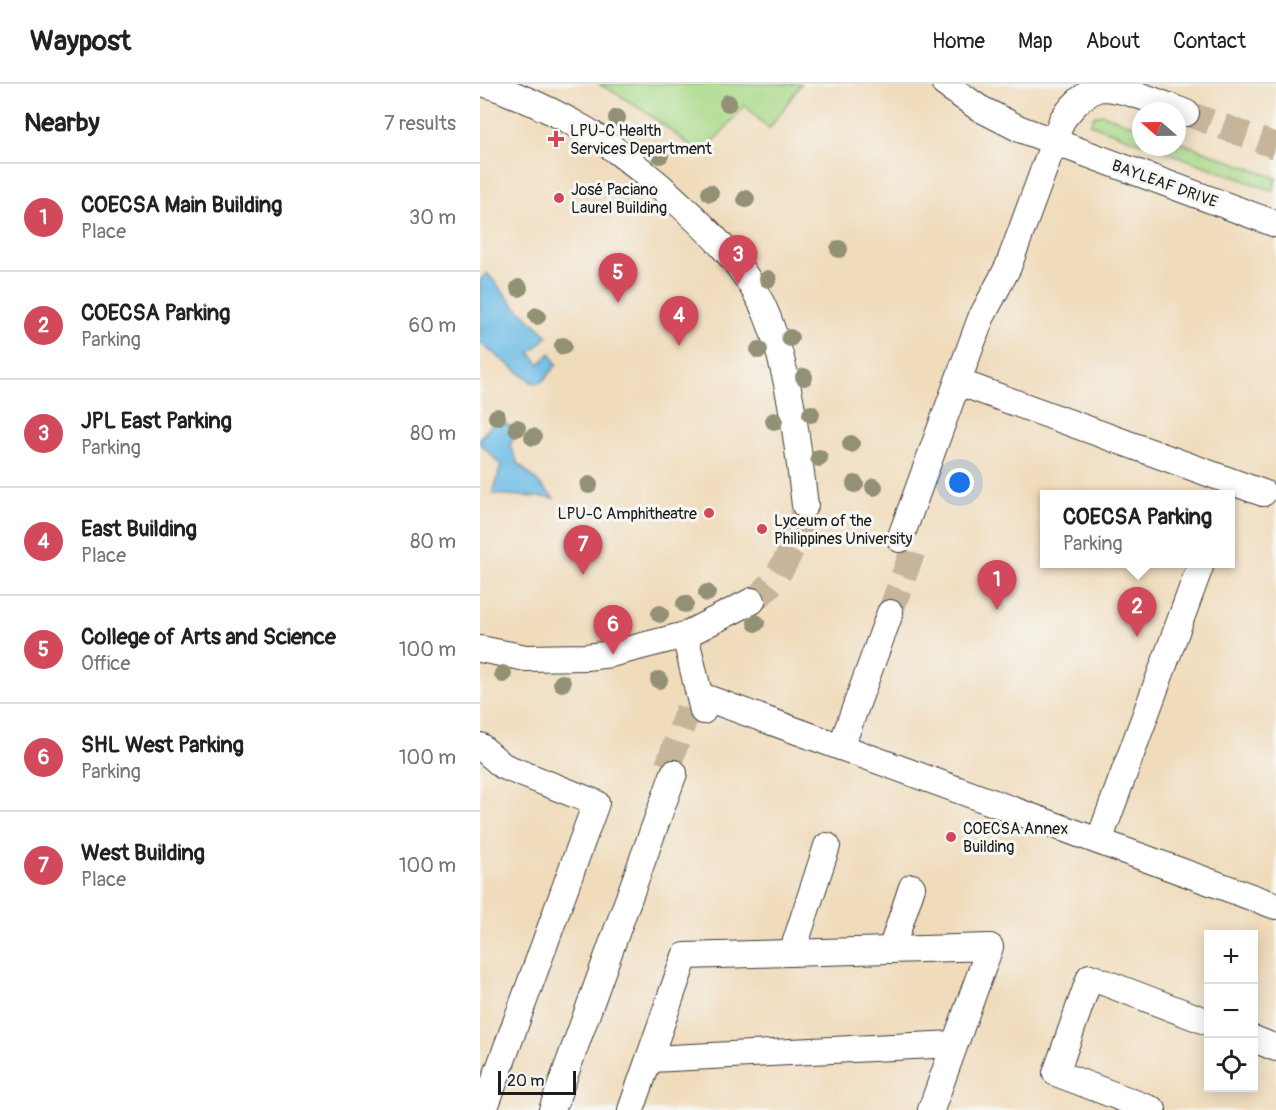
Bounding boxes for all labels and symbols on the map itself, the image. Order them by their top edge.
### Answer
north arrow [1132,102,1186,156]
place label: LPU-C Health Services Department [570,121,712,159]
marker: LPU-C Health Services Department [547,130,565,148]
street label: BAYLEAF DRIVE [1109,156,1220,212]
place label: José Paciano Laurel Building [571,180,667,218]
marker: José Paciano Laurel Building [552,191,566,205]
pin: 3 [718,236,758,285]
pin: 5 [598,254,638,303]
pin: 4 [660,296,698,346]
your location [945,468,974,497]
place label: LPU-C Amphitheatre [558,504,697,524]
marker: LPU-C Amphitheatre [702,506,716,520]
place label: Lyceum of the Philippines University [774,511,913,549]
marker: Lyceum of the Philippines University [755,522,769,536]
pin: 7 [564,526,602,575]
pin: 1 [978,560,1016,610]
pin: 2 [1118,588,1156,637]
pin: 6 [594,606,632,655]
place label: COECSA Annex Building [963,819,1068,857]
marker: COECSA Annex Building [944,830,958,844]
scale bar [498,1068,576,1096]

